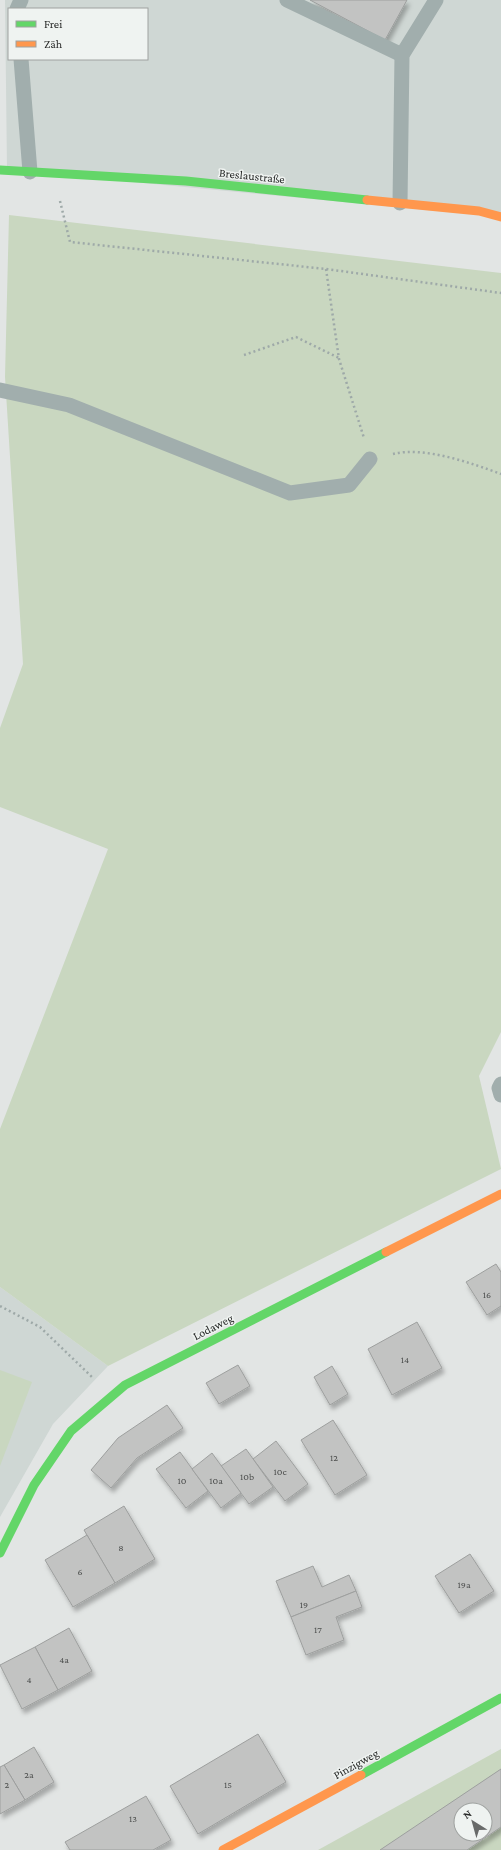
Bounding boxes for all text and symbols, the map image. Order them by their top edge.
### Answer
legend [8,8,148,60]
text: Frei [44,17,62,31]
text: Zäh [44,37,63,51]
street label: Breslaustraße [219,166,285,186]
house number: 16 [483,1289,491,1300]
street label: Lodaweg [190,1311,236,1343]
house number: 14 [401,1354,409,1365]
house number: 12 [330,1452,338,1463]
house number: 10c [273,1466,287,1477]
house number: 10b [240,1471,254,1482]
house number: 10 [178,1475,187,1486]
house number: 10a [209,1475,223,1486]
house number: 8 [118,1542,124,1553]
house number: 6 [77,1566,83,1577]
house number: 19a [457,1579,471,1590]
house number: 19 [300,1599,308,1610]
house number: 17 [314,1624,322,1635]
house number: 4a [59,1654,69,1665]
house number: 4 [26,1674,32,1685]
street label: Pinzigweg [331,1746,381,1782]
house number: 2a [24,1769,34,1780]
house number: 2 [5,1779,10,1790]
house number: 15 [224,1779,232,1790]
north arrow [453,1802,493,1842]
text: N [460,1807,474,1821]
house number: 13 [129,1813,137,1824]

